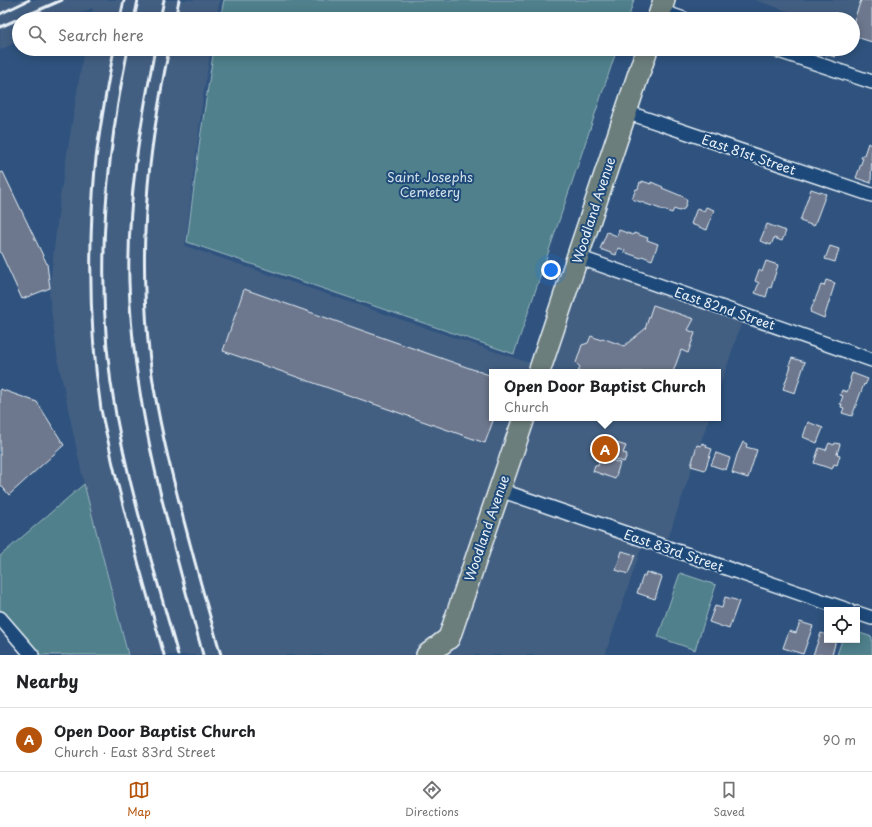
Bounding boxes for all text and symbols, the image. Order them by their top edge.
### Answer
search box [12,12,860,56]
icon: search [26,23,48,45]
text: Search here [58,23,144,46]
street label: East 81st Street [699,129,799,179]
street label: Woodland Avenue [567,154,619,266]
park label: Saint Josephs Cemetery [387,167,473,201]
your location [541,260,561,280]
street label: East 82nd Street [672,282,778,334]
popup [489,369,721,421]
text: Open Door Baptist Church [504,374,706,397]
text: Church [504,397,549,416]
pin: A [592,434,618,464]
street label: Woodland Avenue [459,472,513,584]
street label: East 83rd Street [622,524,726,576]
map controls [824,607,860,643]
button: locate [824,607,860,643]
text: Nearby [16,668,78,694]
text: Open Door Baptist Church [54,719,256,742]
text: A [24,730,34,749]
text: 90 m [823,730,856,749]
text: Church · East 83rd Street [54,742,216,761]
tab: Map [127,779,151,820]
tab: Directions [405,779,459,820]
tab: Saved [713,779,745,820]

